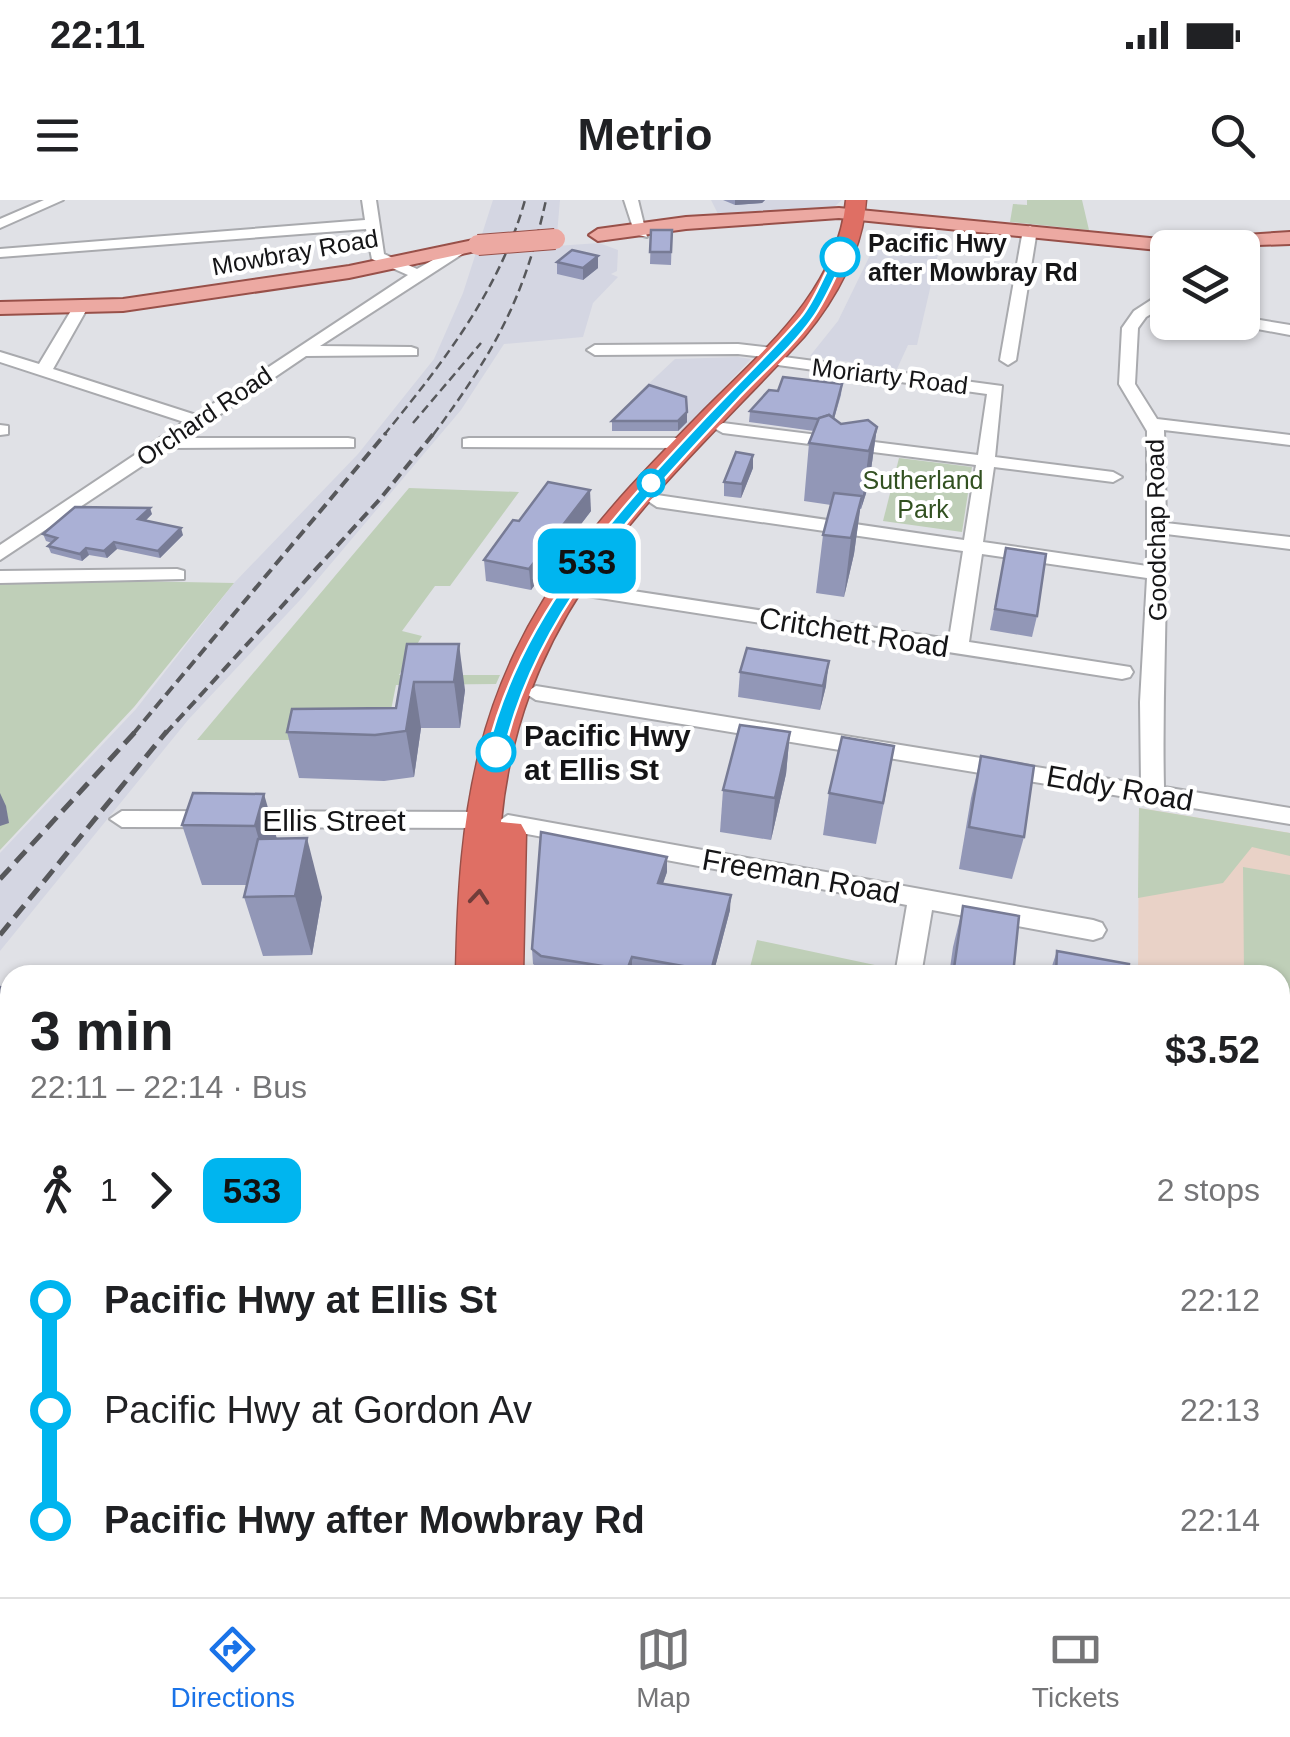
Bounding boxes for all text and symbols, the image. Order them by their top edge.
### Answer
text: 22:11 [50,14,145,56]
icon: menu [30,108,85,163]
icon: search [1205,108,1260,163]
text: Metrio [578,109,713,160]
street label: Mowbray Road [210,224,380,280]
place label: Pacific Hwy after Mowbray Rd [868,229,1078,286]
map controls [1150,230,1260,340]
button: layers [1150,230,1260,340]
marker: Pacific Hwy after Mowbray Rd [821,238,859,276]
street label: Moriarty Road [810,353,970,399]
street label: Orchard Road [131,360,277,472]
street label: Goodchap Road [1140,439,1172,621]
park label: Sutherland Park [863,466,983,523]
unlabelled marker [638,470,664,496]
line badge: 533 [530,528,644,594]
text: 533 [558,542,616,581]
street label: Critchett Road [757,601,951,663]
place label: Pacific Hwy at Ellis St [524,719,691,786]
marker: Pacific Hwy at Ellis St [477,733,515,771]
street label: Eddy Road [1044,759,1196,817]
street label: Ellis Street [262,804,406,837]
street label: Freeman Road [700,842,902,910]
one-way arrow [467,889,489,905]
text: 3 min [30,1000,174,1062]
text: $3.52 [1165,1029,1260,1071]
text: 22:11 – 22:14 · Bus [30,1069,307,1105]
icon: walk [30,1163,85,1218]
icon: forward [133,1163,188,1218]
text: 533 [223,1171,281,1210]
text: 1 [100,1172,118,1208]
text: 2 stops [1157,1172,1260,1208]
text: Pacific Hwy at Ellis St [104,1279,497,1321]
text: 22:12 [1180,1282,1260,1318]
text: Pacific Hwy at Gordon Av [104,1389,532,1431]
text: 22:13 [1180,1392,1260,1428]
text: Pacific Hwy after Mowbray Rd [104,1499,645,1541]
text: 22:14 [1180,1502,1260,1538]
tab: Directions [170,1622,295,1714]
tab: Map [636,1622,691,1714]
tab: Tickets [1032,1622,1120,1714]

